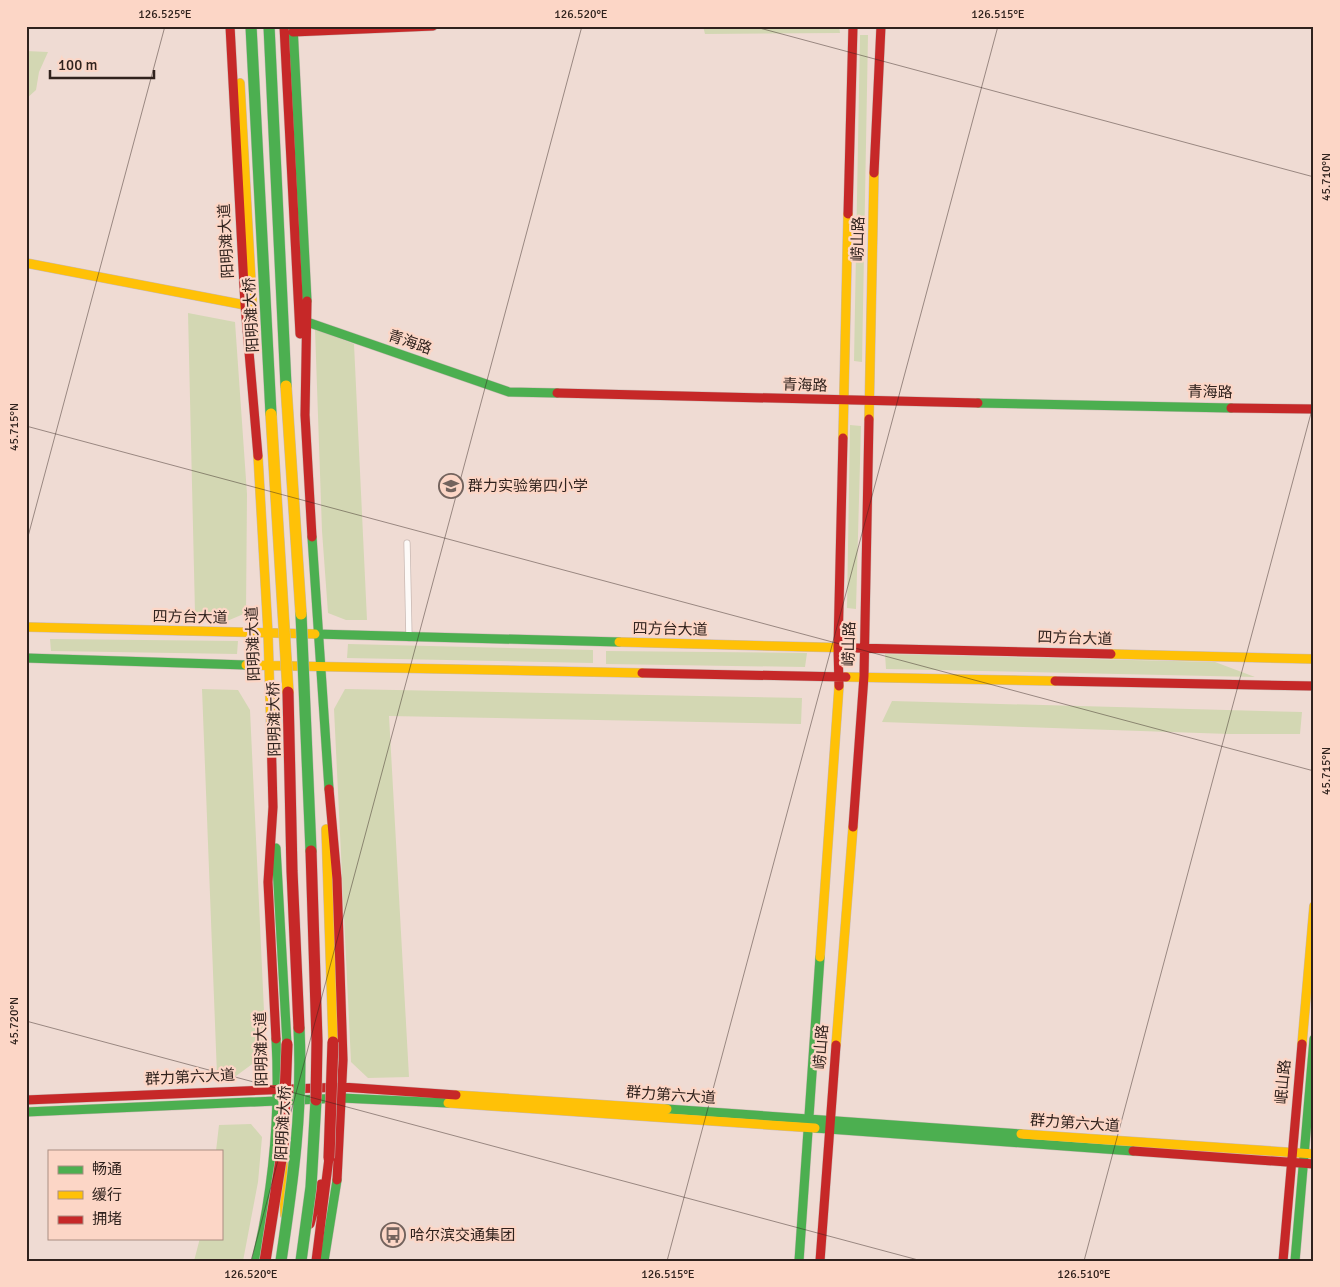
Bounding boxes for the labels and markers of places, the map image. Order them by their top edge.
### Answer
school or university icon: 群力实验第四小学 [438,473,464,499]
place label: 群力实验第四小学 [468,477,588,495]
bus stop icon: 哈尔滨交通集团 [380,1222,406,1248]
place label: 哈尔滨交通集团 [410,1226,515,1244]

